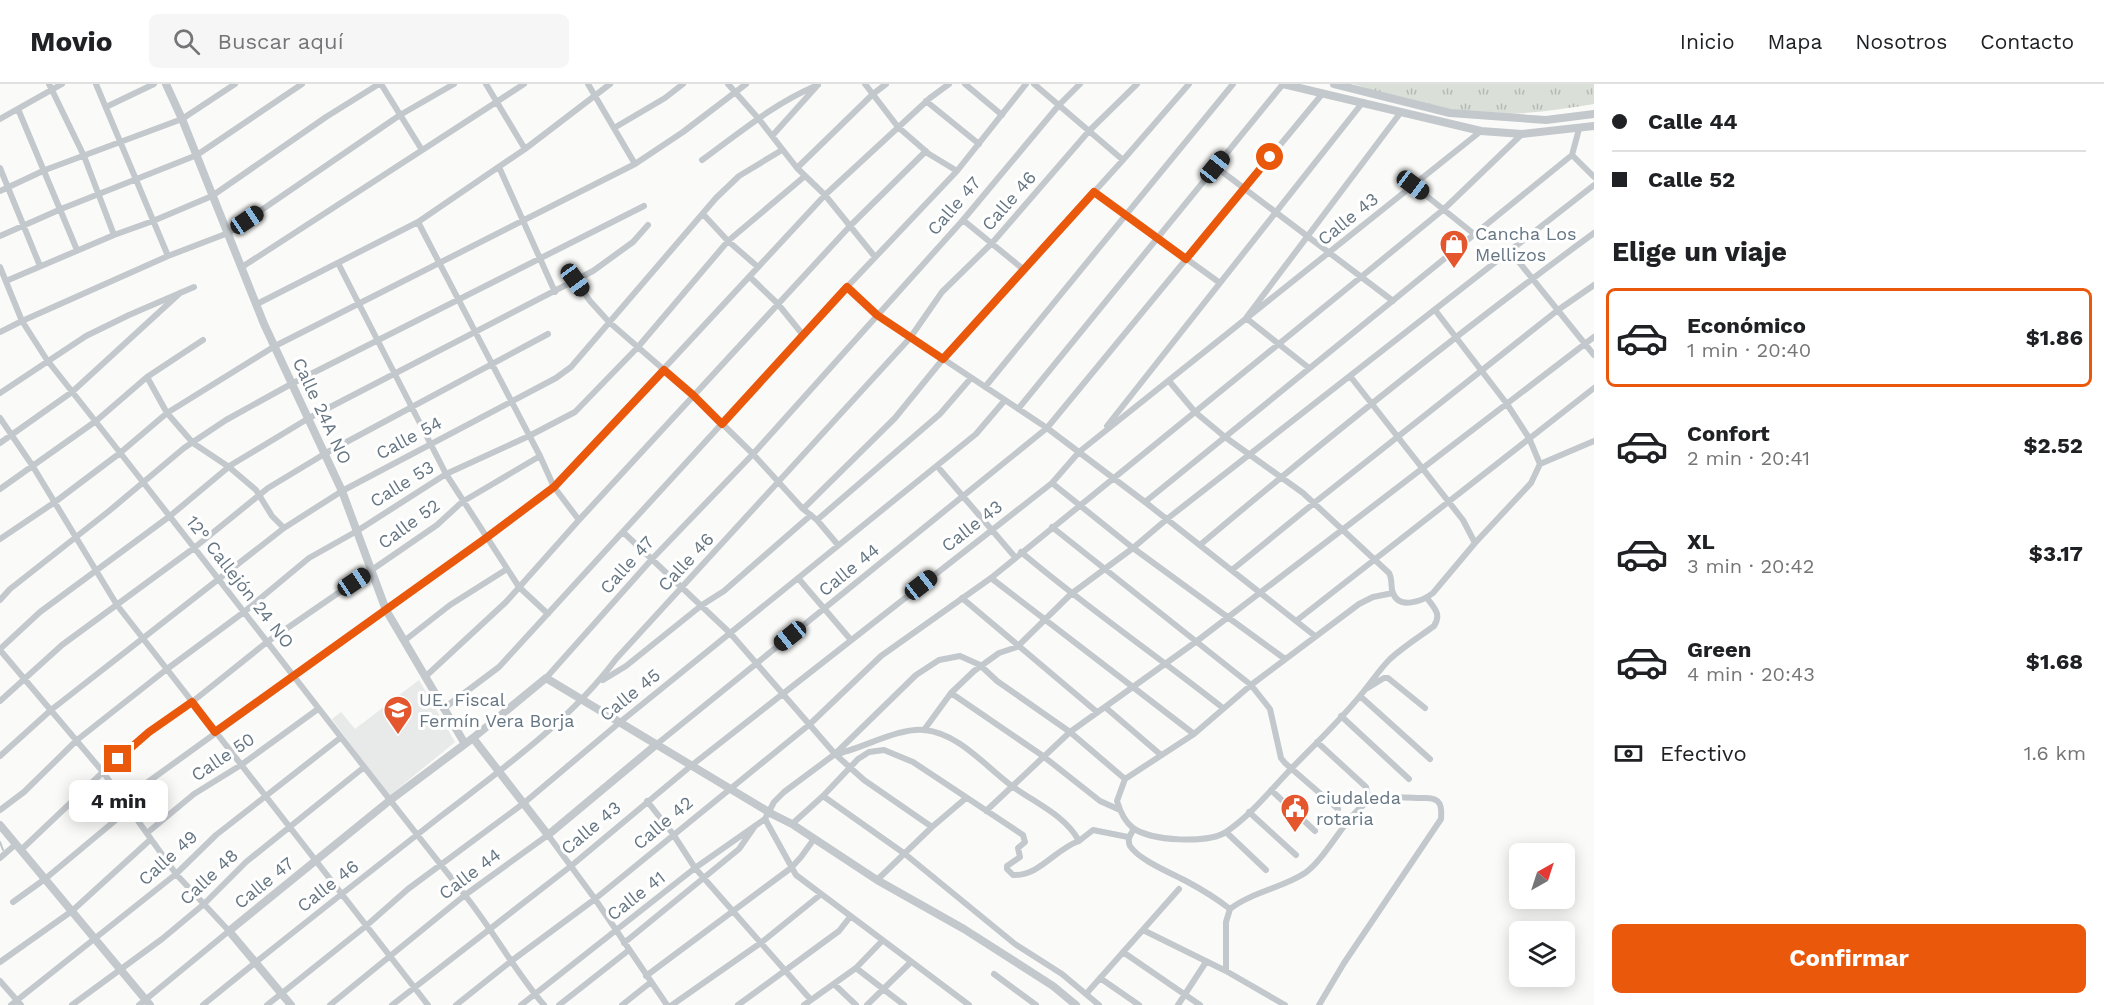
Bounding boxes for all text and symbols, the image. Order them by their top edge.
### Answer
search box [149,14,569,68]
text: Movio [30,25,113,58]
icon: search [170,25,203,58]
text: Buscar aquí [218,29,344,54]
text: Inicio [1680,29,1735,54]
text: Mapa [1768,29,1822,54]
text: Nosotros [1855,29,1947,54]
text: Contacto [1980,29,2074,54]
text: Calle 44 [1648,109,1738,134]
route start [1256,143,1283,170]
car [1197,147,1233,187]
street label: Calle 46 [977,167,1040,235]
car [1393,167,1433,203]
text: Calle 52 [1648,167,1735,192]
street label: Calle 47 [923,172,985,239]
street label: Calle 43 [1313,188,1382,249]
car [227,202,267,238]
place label: Cancha Los Mellizos [1475,223,1577,265]
shop icon: Cancha Los Mellizos [1438,228,1470,270]
text: Elige un viaje [1612,236,1787,268]
car [557,260,593,300]
icon: car [1615,311,1669,365]
text: Económico [1687,313,1806,338]
text: $1.86 [2026,325,2083,350]
text: 1 min · 20:40 [1687,338,1811,362]
street label: Calle 24A NO [289,354,356,467]
street label: Calle 54 [372,411,445,464]
icon: car [1615,419,1669,473]
text: Confort [1687,421,1770,446]
text: $2.52 [2023,433,2083,458]
text: 2 min · 20:41 [1687,446,1810,470]
street label: Calle 53 [366,456,437,511]
street label: Calle 52 [374,494,444,553]
street label: Calle 43 [937,495,1006,556]
street label: 12° Callejón 24 NO [182,511,299,652]
icon: car [1615,527,1669,581]
street label: Calle 46 [653,528,718,595]
text: XL [1687,529,1715,554]
street label: Calle 47 [595,532,658,598]
street label: Calle 44 [814,539,883,600]
text: $3.17 [2029,541,2083,566]
text: 3 min · 20:42 [1687,554,1814,578]
car [334,564,374,600]
car [901,567,941,603]
car [770,618,810,654]
icon: car [1615,635,1669,689]
text: Green [1687,637,1751,662]
text: $1.68 [2026,649,2083,674]
text: 4 min · 20:43 [1687,662,1815,686]
street label: Calle 45 [595,664,664,725]
place label: UE. Fiscal Fermín Vera Borja [419,689,574,731]
school or university icon: UE. Fiscal Fermín Vera Borja [382,694,414,736]
street label: Calle 50 [187,728,258,785]
icon: cash [1612,737,1645,770]
text: Efectivo [1660,741,1747,766]
text: 1.6 km [2024,741,2086,765]
route end [104,745,131,772]
callout: 4 min [68,780,168,822]
place label: ciudaleda rotaria [1316,787,1401,829]
text: 4 min [91,789,146,813]
street label: Calle 42 [629,792,697,854]
public building icon: ciudaleda rotaria [1279,792,1311,834]
street label: Calle 43 [557,797,625,859]
street label: Calle 49 [134,826,202,890]
north arrow [1509,843,1575,909]
map controls [1509,843,1575,987]
street label: Calle 48 [175,844,242,909]
street label: Calle 44 [435,844,505,904]
street label: Calle 47 [230,852,298,913]
street label: Calle 46 [293,855,363,916]
street label: Calle 41 [603,866,669,925]
button: layers [1509,921,1575,987]
button: Confirmar [1612,924,2086,993]

